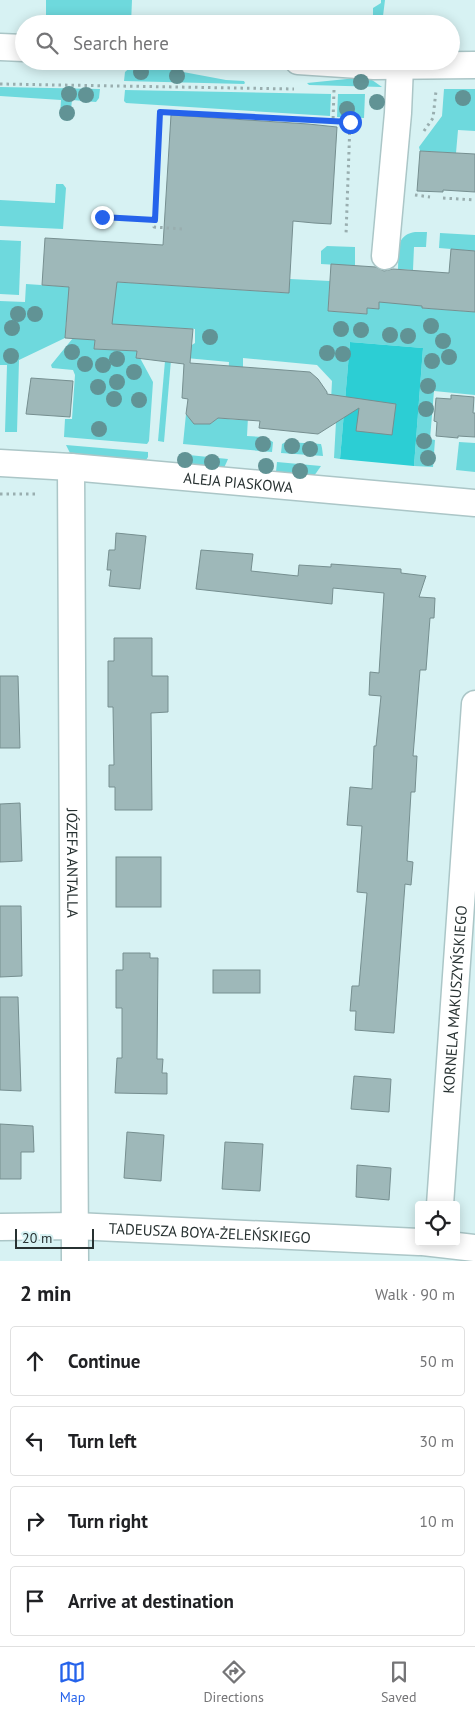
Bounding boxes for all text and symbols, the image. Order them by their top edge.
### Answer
search box [15,15,460,70]
icon: search [33,29,61,57]
text: Search here [73,31,169,55]
route start [339,111,362,134]
route end [91,206,114,229]
street label: ALEJA PIASKOWA [183,468,294,496]
street label: JÓZEFA ANTALLA [63,807,83,918]
street label: KORNELA MAKUSZYŃSKIEGO [438,905,470,1094]
map controls [415,1201,460,1246]
button: locate [415,1201,460,1246]
street label: TADEUSZA BOYA-ŻELEŃSKIEGO [108,1218,311,1246]
scale bar [15,1226,94,1249]
text: 20 m [22,1229,52,1247]
text: 2 min [20,1280,71,1307]
text: Walk · 90 m [375,1284,455,1304]
icon: ahead [21,1347,49,1375]
text: Continue [68,1349,140,1373]
text: 50 m [419,1351,454,1371]
icon: left [21,1427,49,1455]
text: Turn left [68,1429,137,1453]
text: 30 m [419,1431,454,1451]
icon: right [21,1507,49,1535]
text: Turn right [68,1509,148,1533]
text: 10 m [419,1511,454,1531]
icon: arrive [21,1587,49,1615]
text: Arrive at destination [68,1589,234,1613]
tab: Map [58,1658,86,1706]
tab: Directions [203,1658,264,1706]
tab: Saved [381,1658,417,1706]

